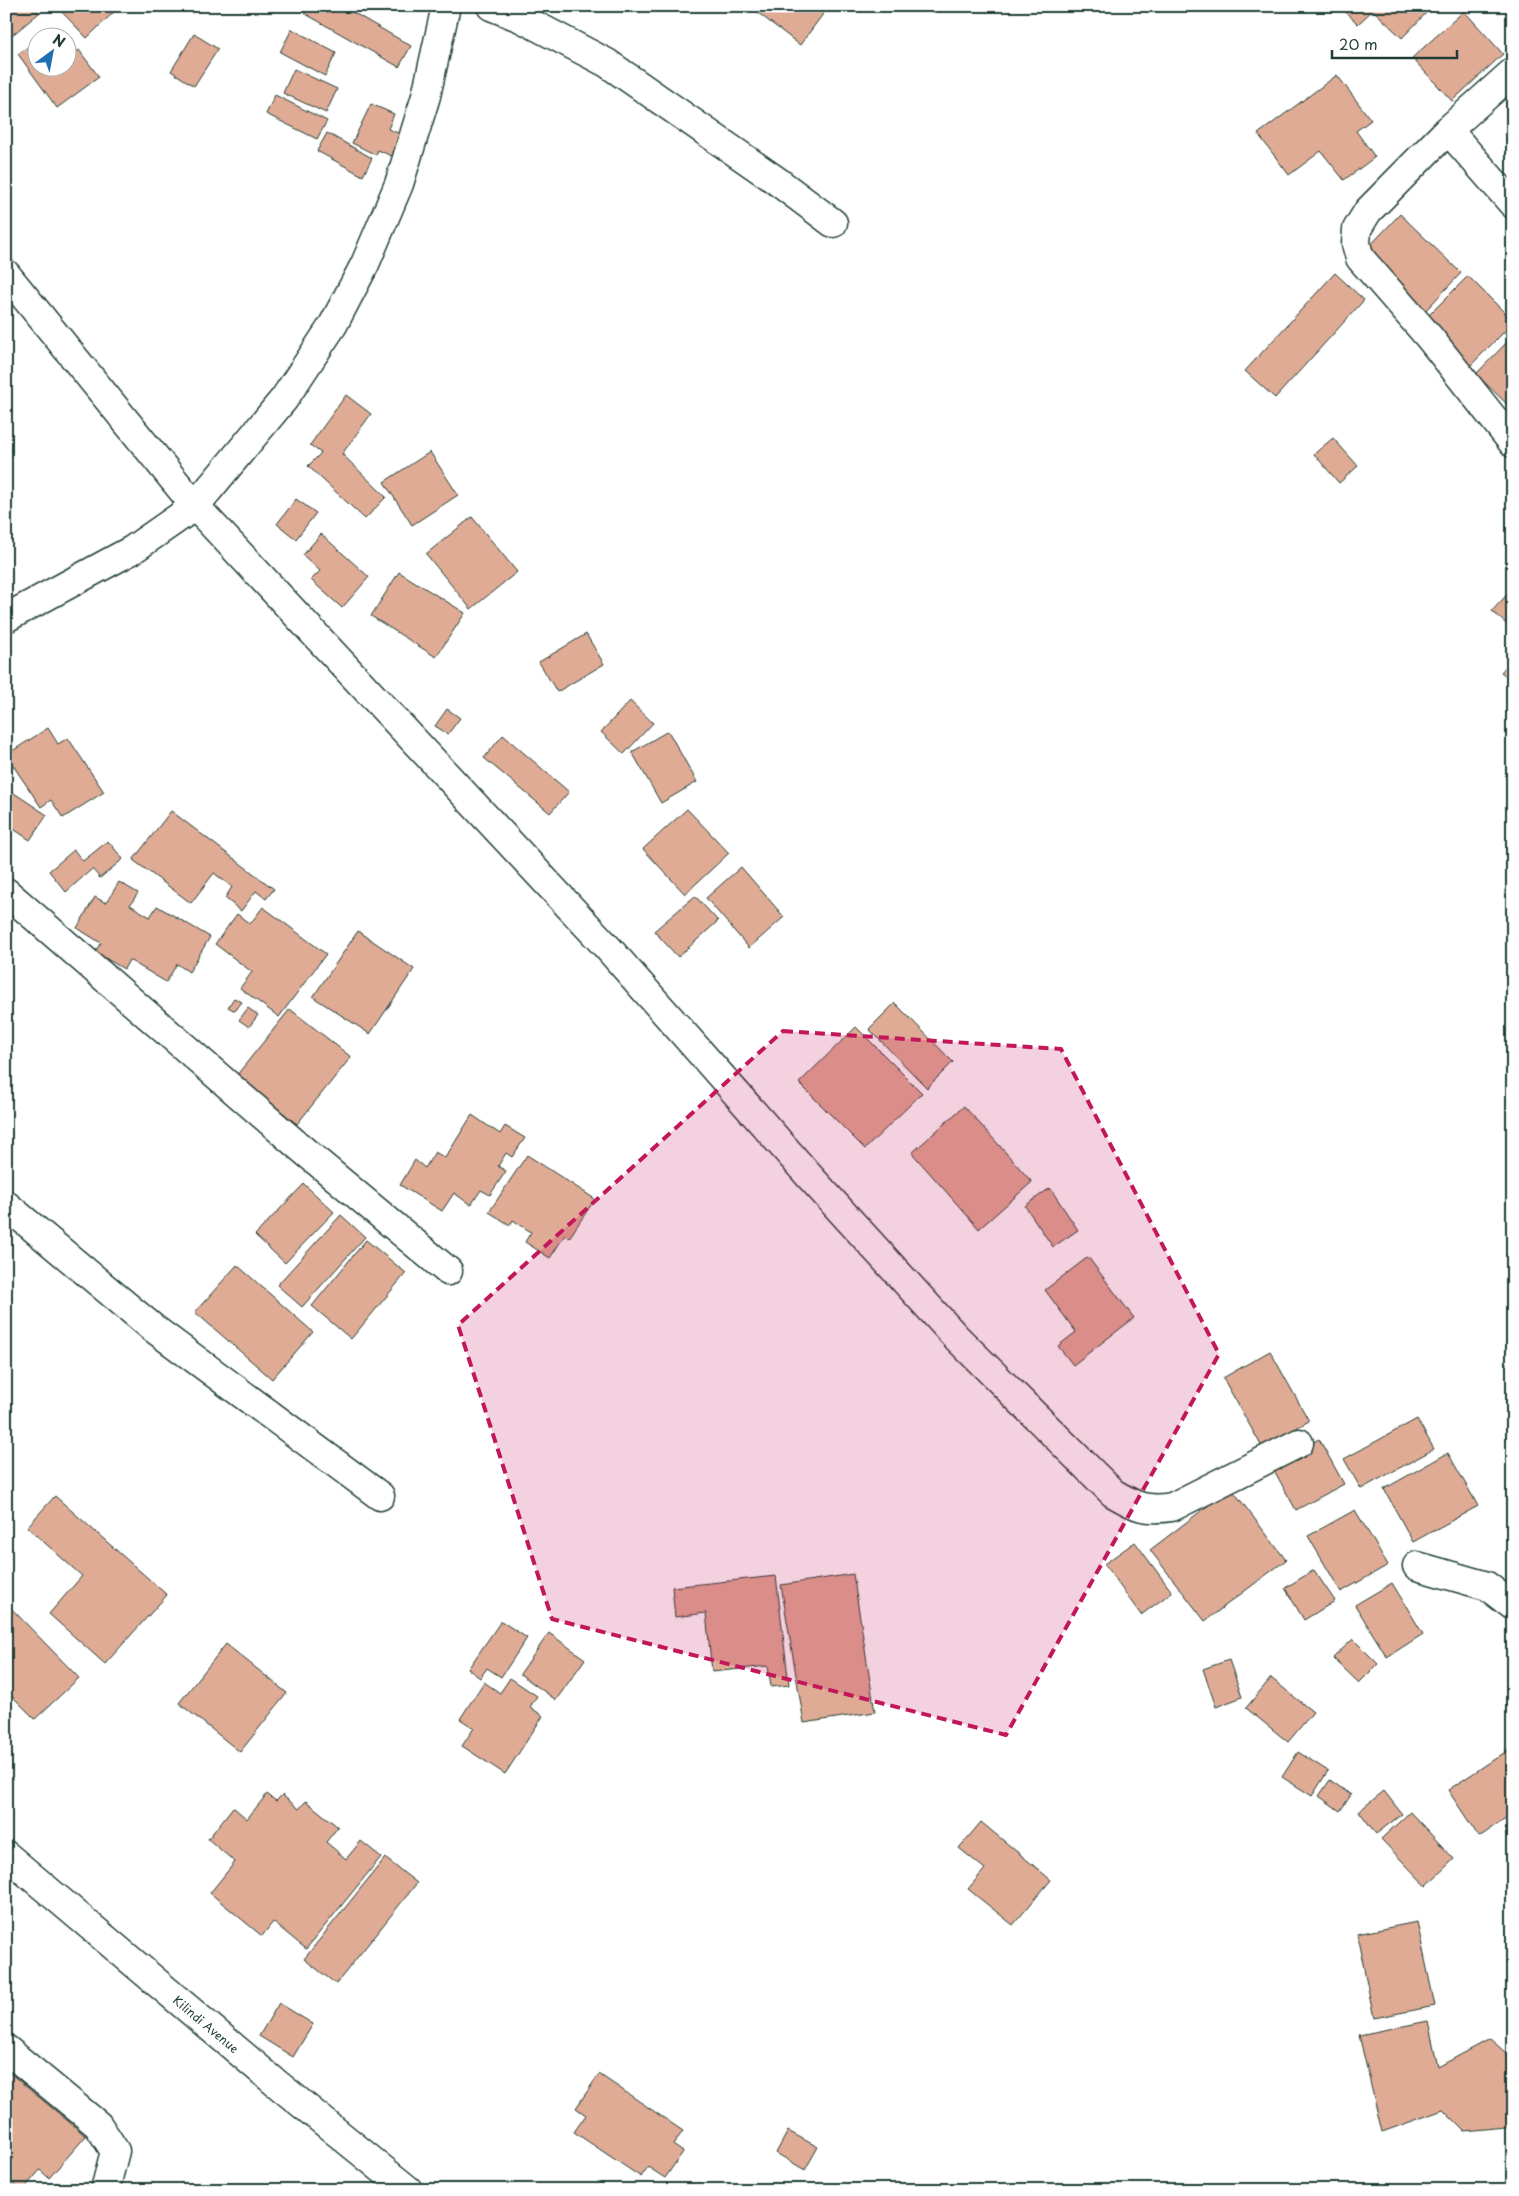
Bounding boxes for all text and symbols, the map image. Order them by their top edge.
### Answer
north arrow [28,28,78,78]
scale bar [1332,28,1456,60]
text: N [49,29,69,52]
text: 20 m [1339,32,1378,55]
street label: Kilindi Avenue [169,1991,243,2057]

